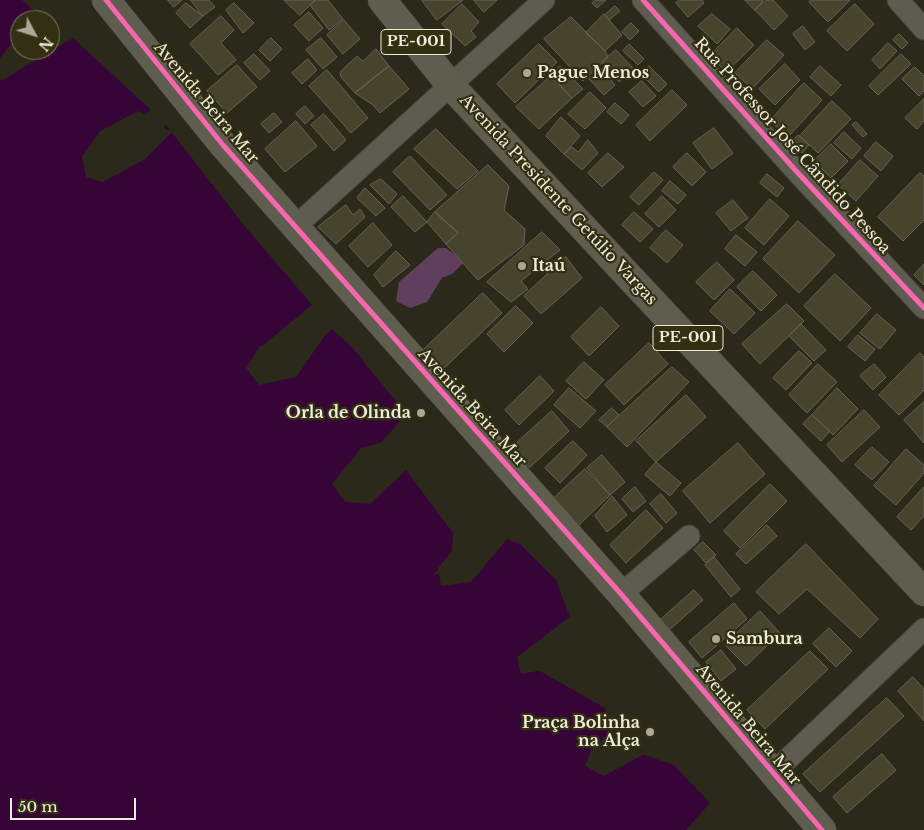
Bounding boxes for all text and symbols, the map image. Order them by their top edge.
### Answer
north arrow [10,10,60,60]
road number: PE-001 [381,30,451,54]
text: N [35,33,57,55]
street label: Rua Professor José Cândido Pessoa [690,34,894,258]
street label: Avenida Beira Mar [150,38,262,168]
place label: Pague Menos [537,63,649,83]
marker: Pague Menos [521,67,533,79]
street label: Avenida Presidente Getúlio Vargas [455,91,661,309]
place label: Itaú [532,256,565,276]
marker: Itaú [516,260,528,272]
road number: PE-001 [653,326,723,350]
street label: Avenida Beira Mar [414,345,530,471]
place label: Orla de Olinda [286,403,411,423]
marker: Orla de Olinda [415,407,427,419]
place label: Sambura [726,629,803,649]
marker: Sambura [710,633,722,645]
street label: Avenida Beira Mar [692,660,804,790]
place label: Praça Bolinha na Alça [522,713,640,751]
marker: Praça Bolinha na Alça [644,726,656,738]
scale bar [12,788,139,820]
text: 50 m [18,797,58,816]

